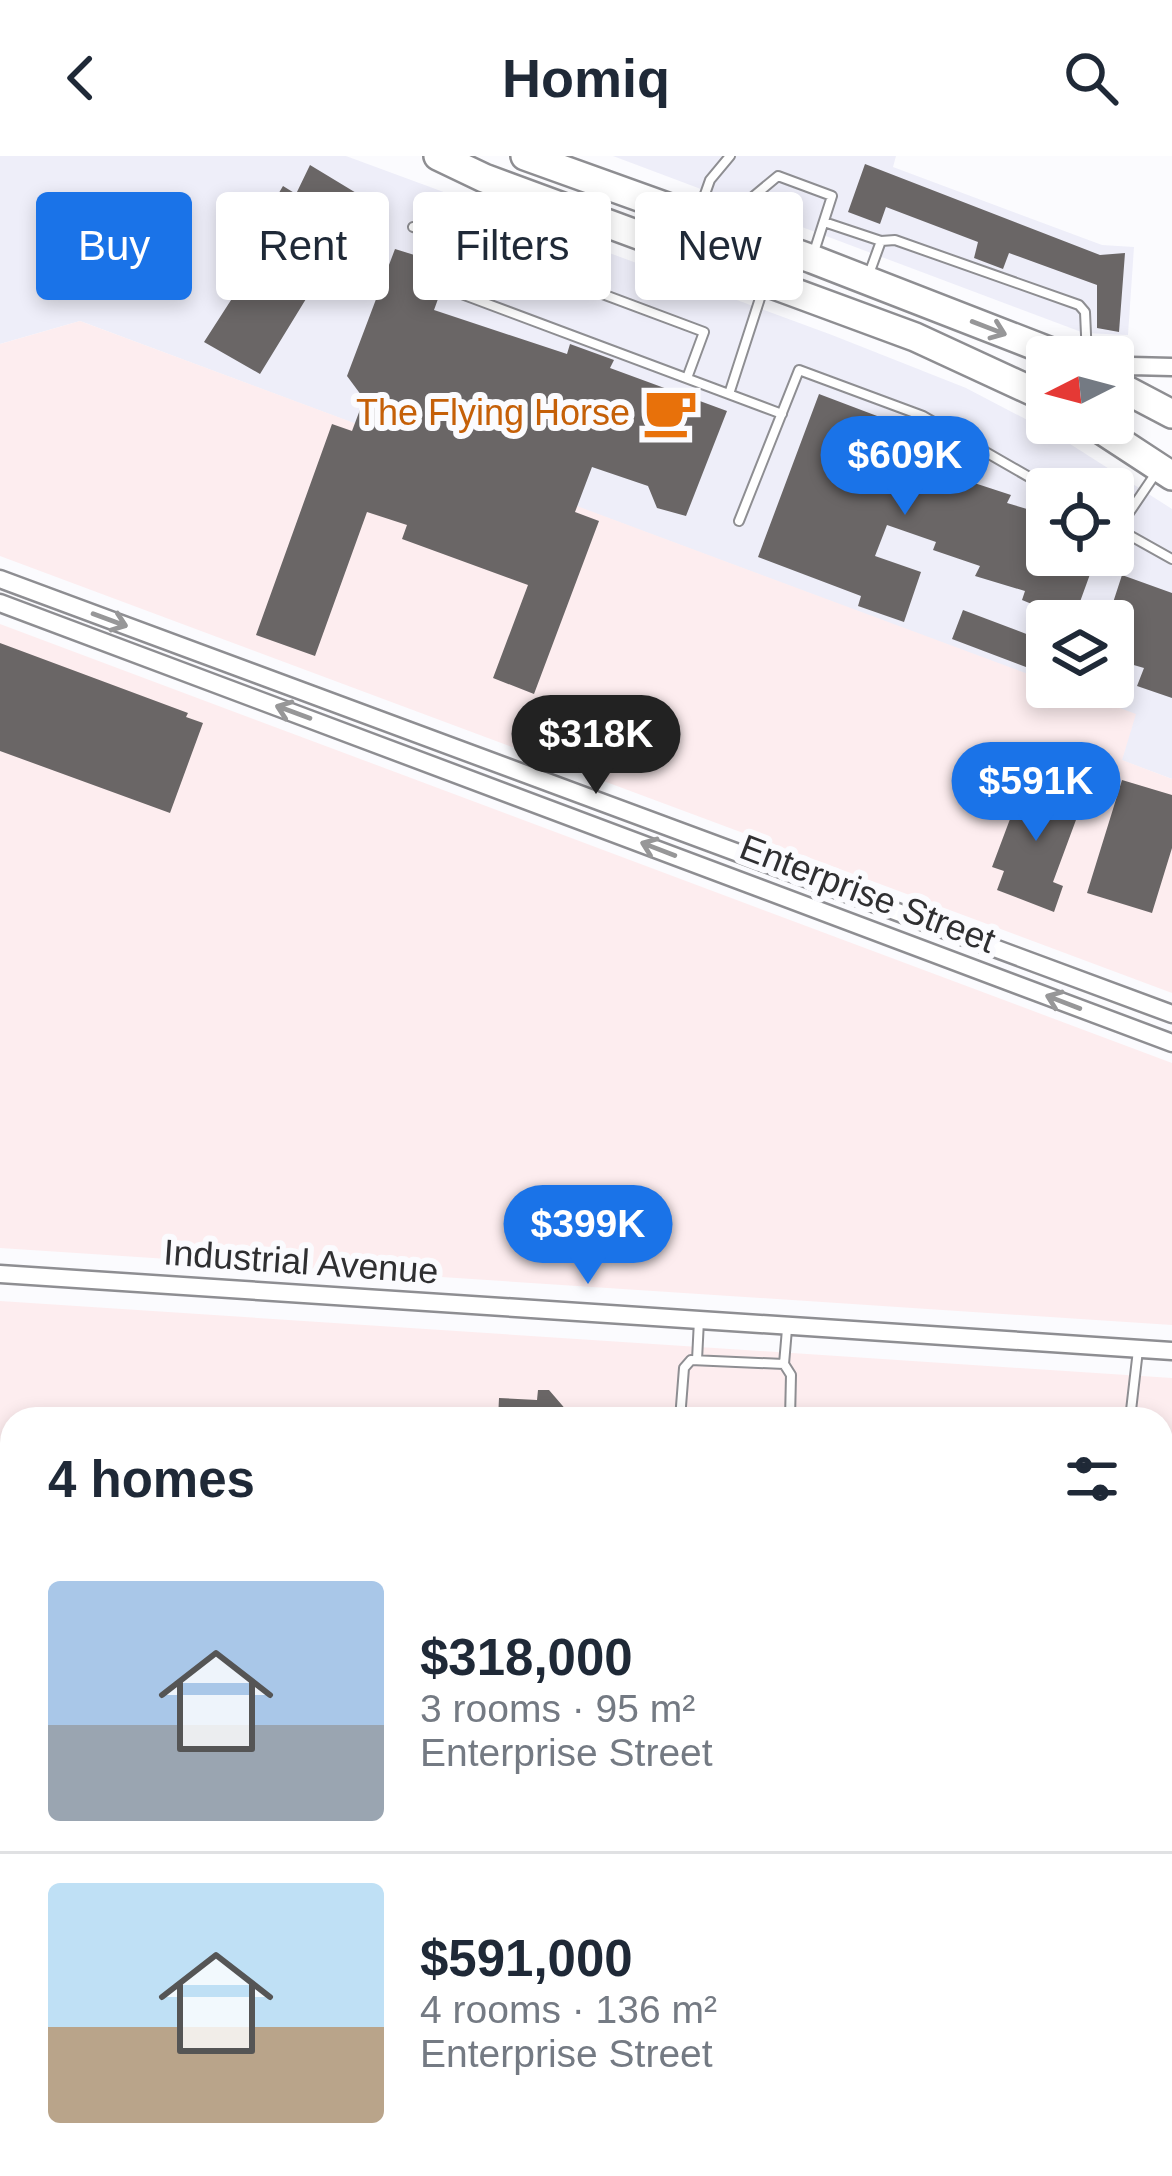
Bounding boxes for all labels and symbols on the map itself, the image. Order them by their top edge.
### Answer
one-way arrow [970,319,1007,340]
north arrow [1026,336,1134,444]
cafe icon: The Flying Horse [641,383,699,441]
place label: The Flying Horse [356,392,630,433]
pin: $609K [821,416,989,518]
one-way arrow [90,611,127,632]
pin: $318K [512,695,680,797]
one-way arrow [276,700,313,721]
pin: $591K [952,742,1120,844]
street label: Enterprise Street [734,826,1001,961]
one-way arrow [641,836,678,858]
one-way arrow [1045,989,1082,1011]
pin: $399K [504,1185,672,1287]
street label: Industrial Avenue [162,1231,440,1292]

